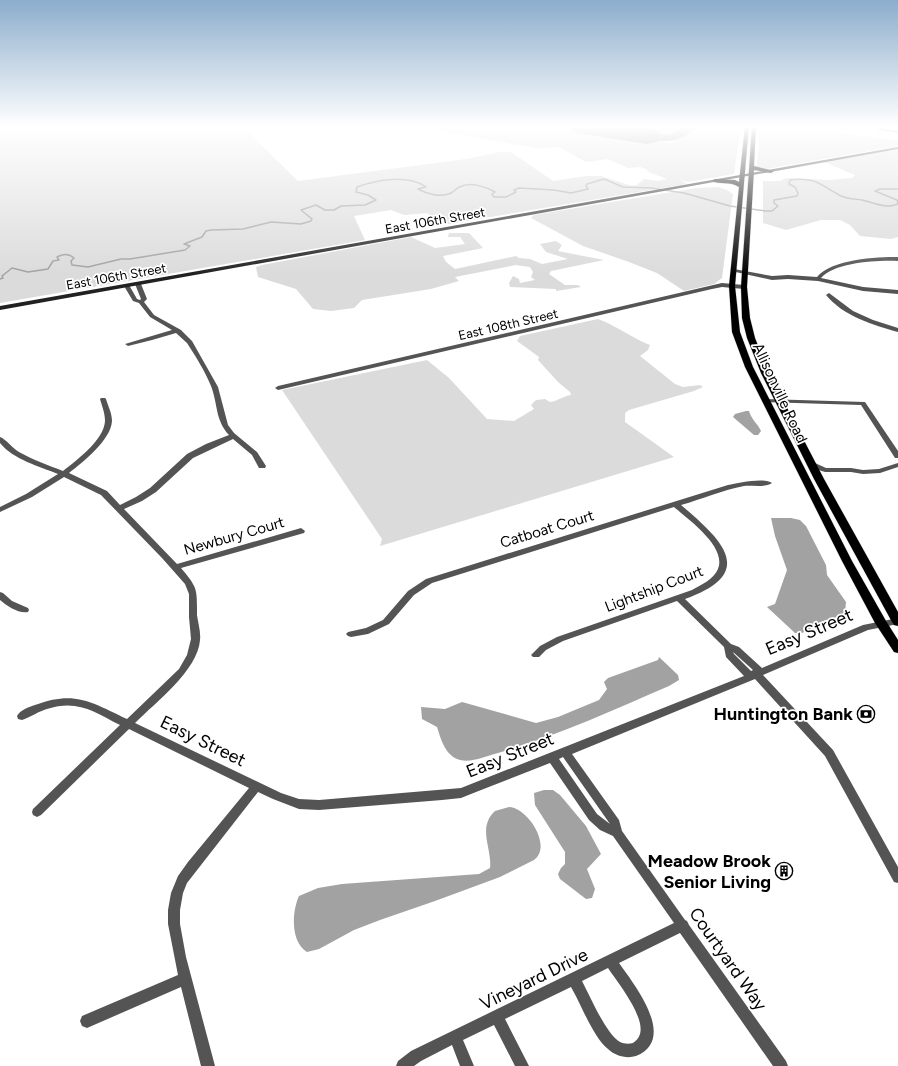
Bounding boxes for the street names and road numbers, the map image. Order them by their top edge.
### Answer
street label: East 106th Street [384,204,486,237]
street label: East 106th Street [65,260,167,293]
street label: East 108th Street [457,306,560,343]
street label: Allisonville Road [749,340,811,446]
street label: Catboat Court [498,506,596,552]
street label: Newbury Court [182,513,287,559]
street label: Lightship Court [602,562,706,616]
street label: Easy Street [762,604,856,660]
street label: Easy Street [157,711,250,771]
street label: Easy Street [463,727,557,783]
street label: Courtyard Way [684,903,772,1015]
street label: Vineyard Drive [476,943,592,1015]

